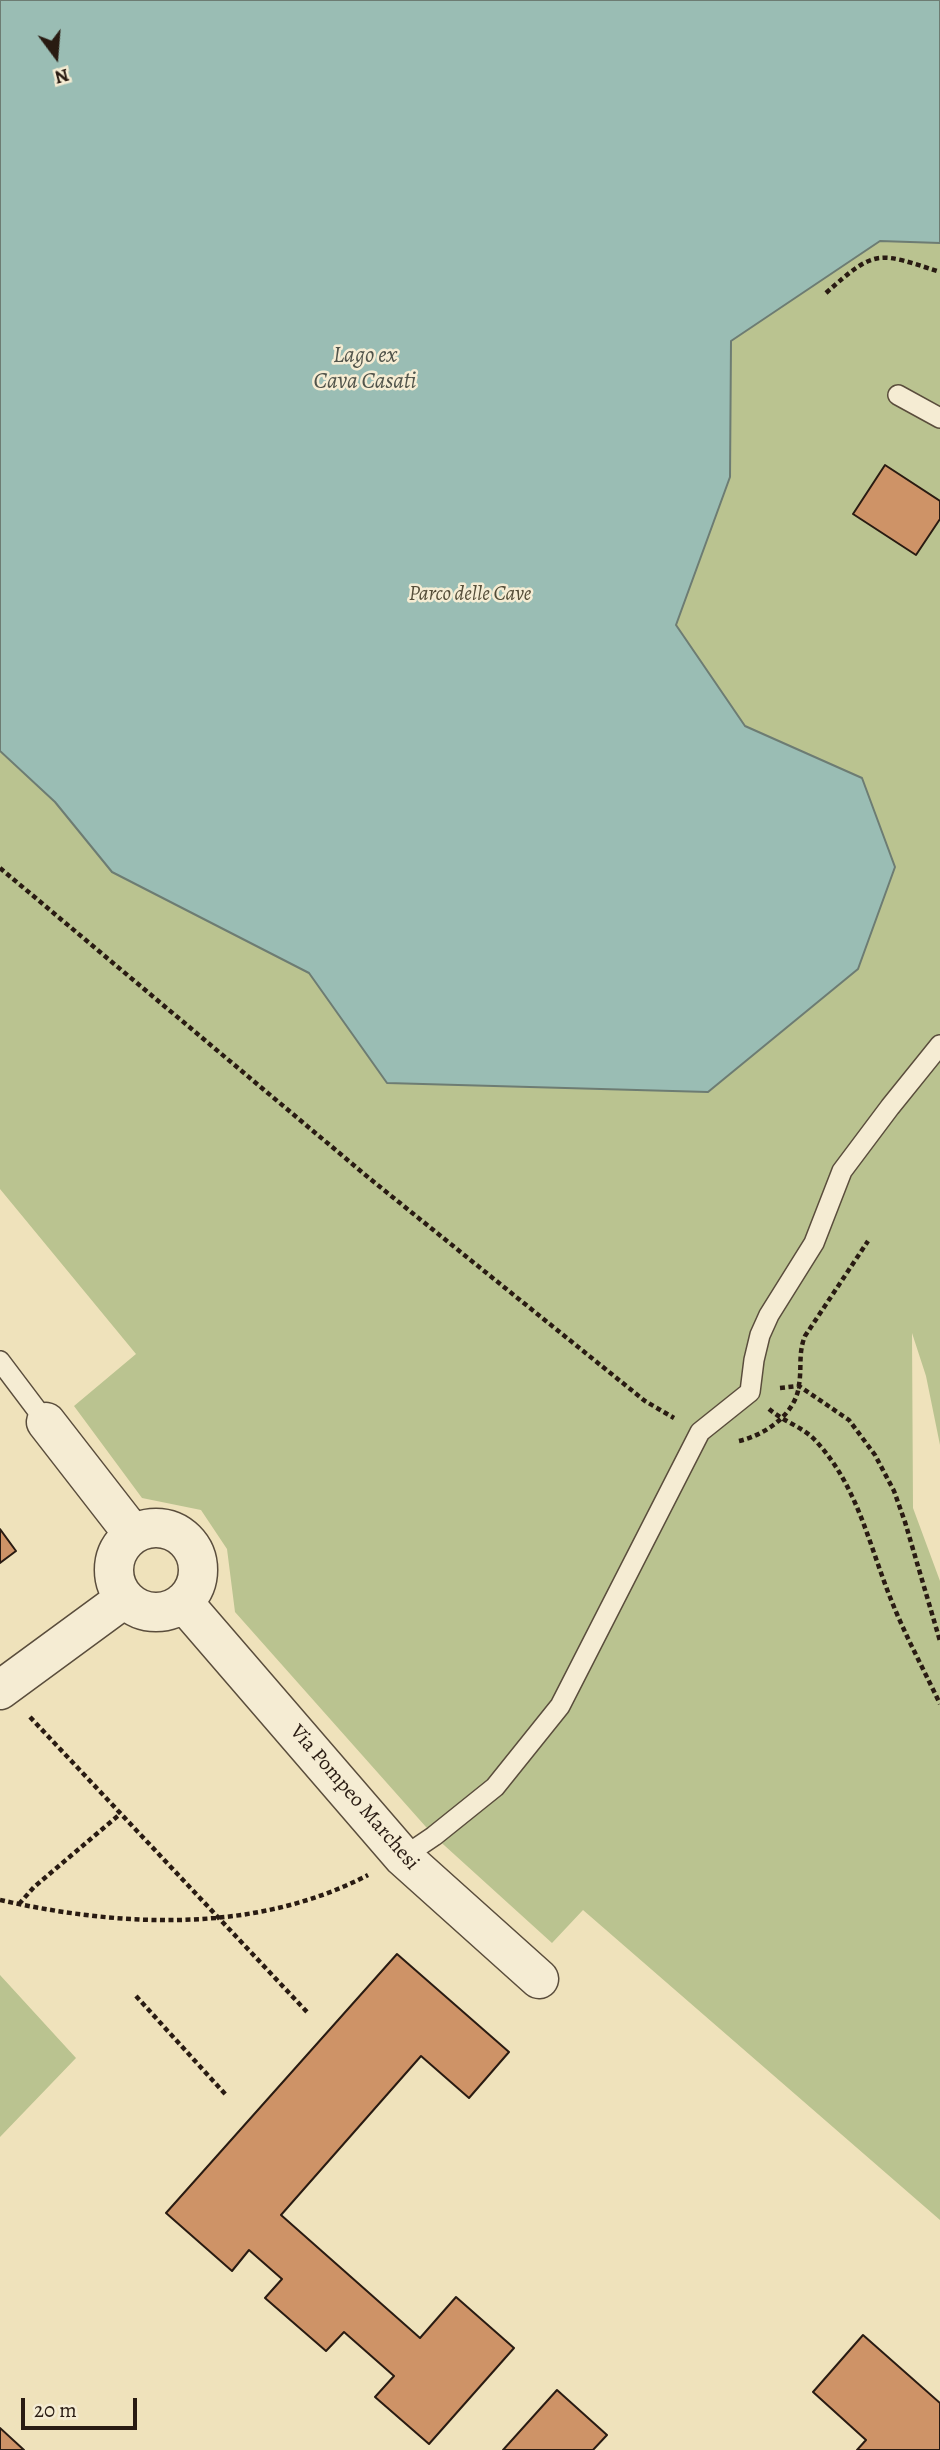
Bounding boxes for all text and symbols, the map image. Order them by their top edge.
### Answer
north arrow [21,21,91,91]
text: N [52,62,72,91]
water label: Lago ex Cava Casati [314,342,416,396]
park label: Parco delle Cave [409,582,531,608]
street label: Via Pompeo Marchesi [284,1720,424,1876]
scale bar [24,2384,140,2428]
text: 20 m [34,2396,77,2424]

